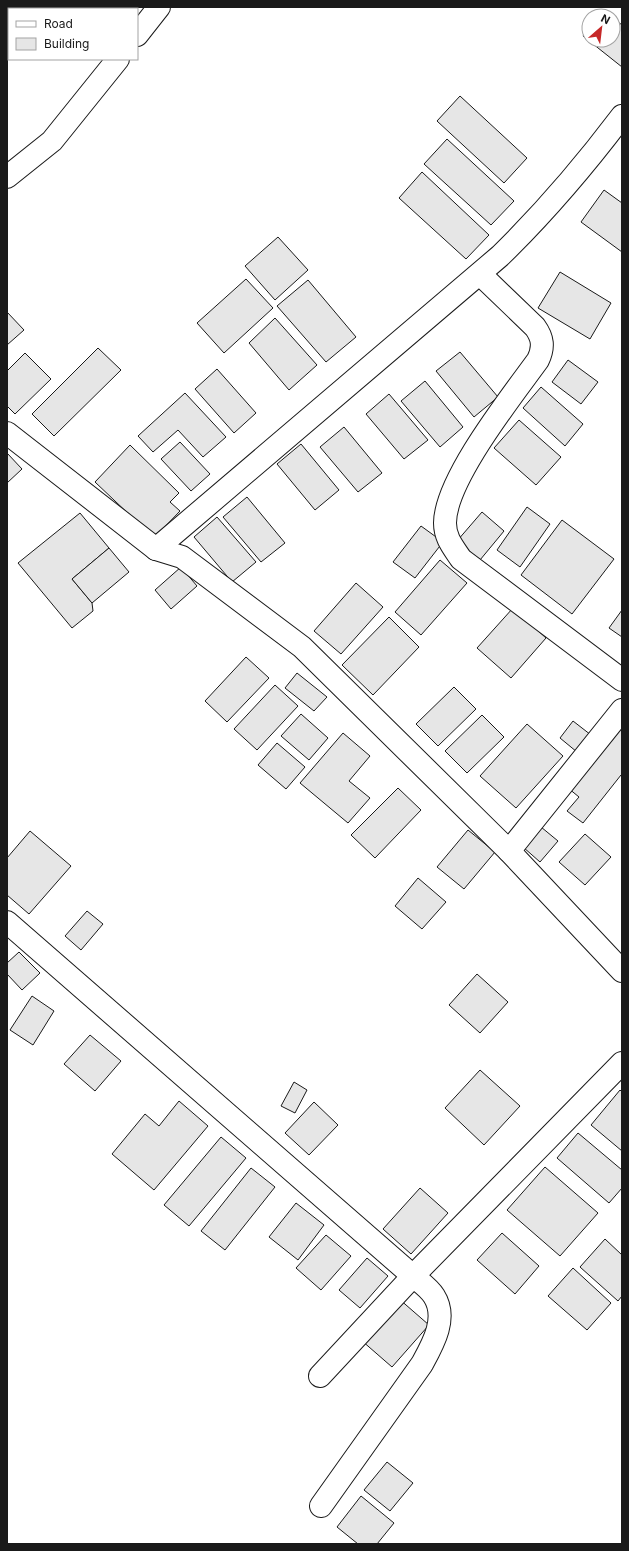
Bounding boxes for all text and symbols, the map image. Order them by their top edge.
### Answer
legend [8,8,138,60]
north arrow [581,8,621,48]
text: N [599,11,613,27]
text: Road [44,16,73,31]
text: Building [44,36,89,51]

